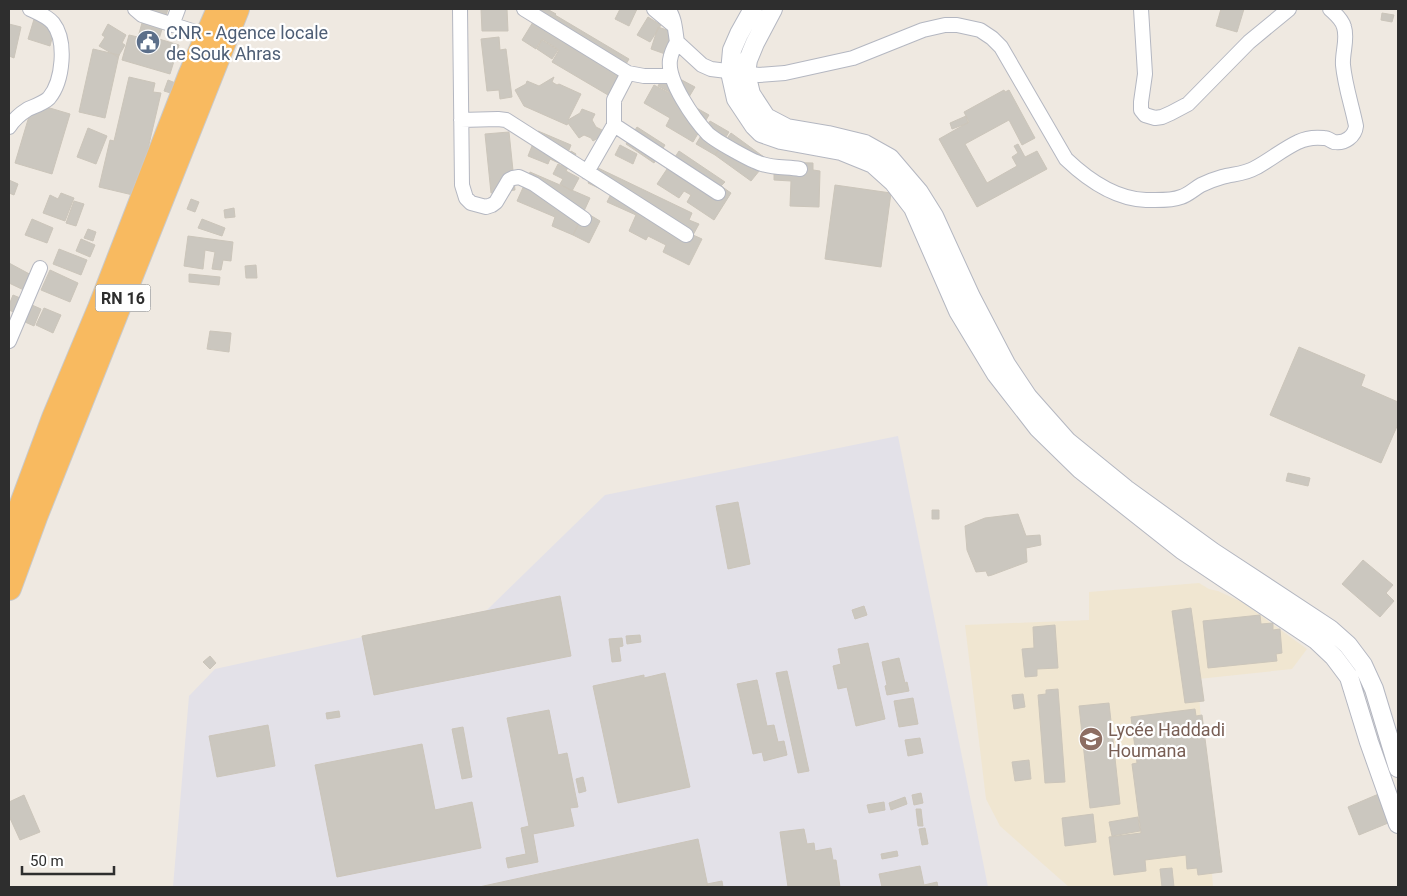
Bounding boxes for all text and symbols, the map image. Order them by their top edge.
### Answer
place label: CNR - Agence locale de Souk Ahras [166,22,328,64]
public building icon: CNR - Agence locale de Souk Ahras [135,29,161,55]
road number: RN 16 [96,284,150,312]
place label: Lycée Haddadi Houmana [1108,719,1225,761]
school or university icon: Lycée Haddadi Houmana [1078,726,1104,752]
scale bar [22,844,115,876]
text: 50 m [30,852,64,870]

